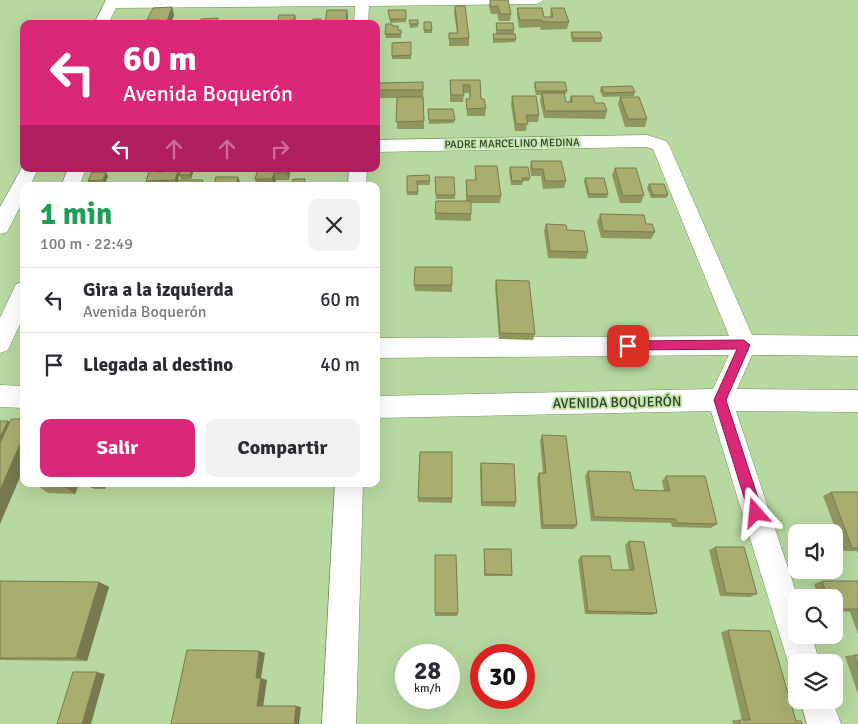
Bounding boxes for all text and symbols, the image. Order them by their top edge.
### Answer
text: 60 m [123,37,197,80]
icon: left [40,40,105,105]
text: Avenida Boquerón [123,80,293,107]
icon: left [107,135,135,163]
icon: ahead [160,135,188,163]
icon: ahead [213,135,241,163]
icon: right [266,135,294,163]
street label: PADRE MARCELINO MEDINA [444,136,580,151]
text: 1 min [40,196,112,233]
button: close [308,199,360,251]
text: 100 m · 22:49 [40,234,133,254]
text: Gira a la izquierda [83,278,233,302]
icon: left [40,286,68,314]
text: 60 m [320,288,360,312]
text: Avenida Boquerón [83,302,207,322]
pin [607,325,649,367]
icon: arrive [614,332,642,360]
icon: arrive [40,351,68,379]
text: Llegada al destino [83,353,233,377]
text: 40 m [320,353,360,377]
street label: AVENIDA BOQUERÓN [552,393,682,412]
button: Salir [40,419,195,477]
button: Compartir [205,419,360,477]
position arrow [729,486,781,538]
map controls [788,524,843,709]
button: sound [788,524,843,579]
button: search [788,589,843,644]
speed limit sign: 30 [470,644,535,709]
button: layers [788,654,843,709]
text: 28 [414,655,441,686]
text: km/h [414,681,441,696]

